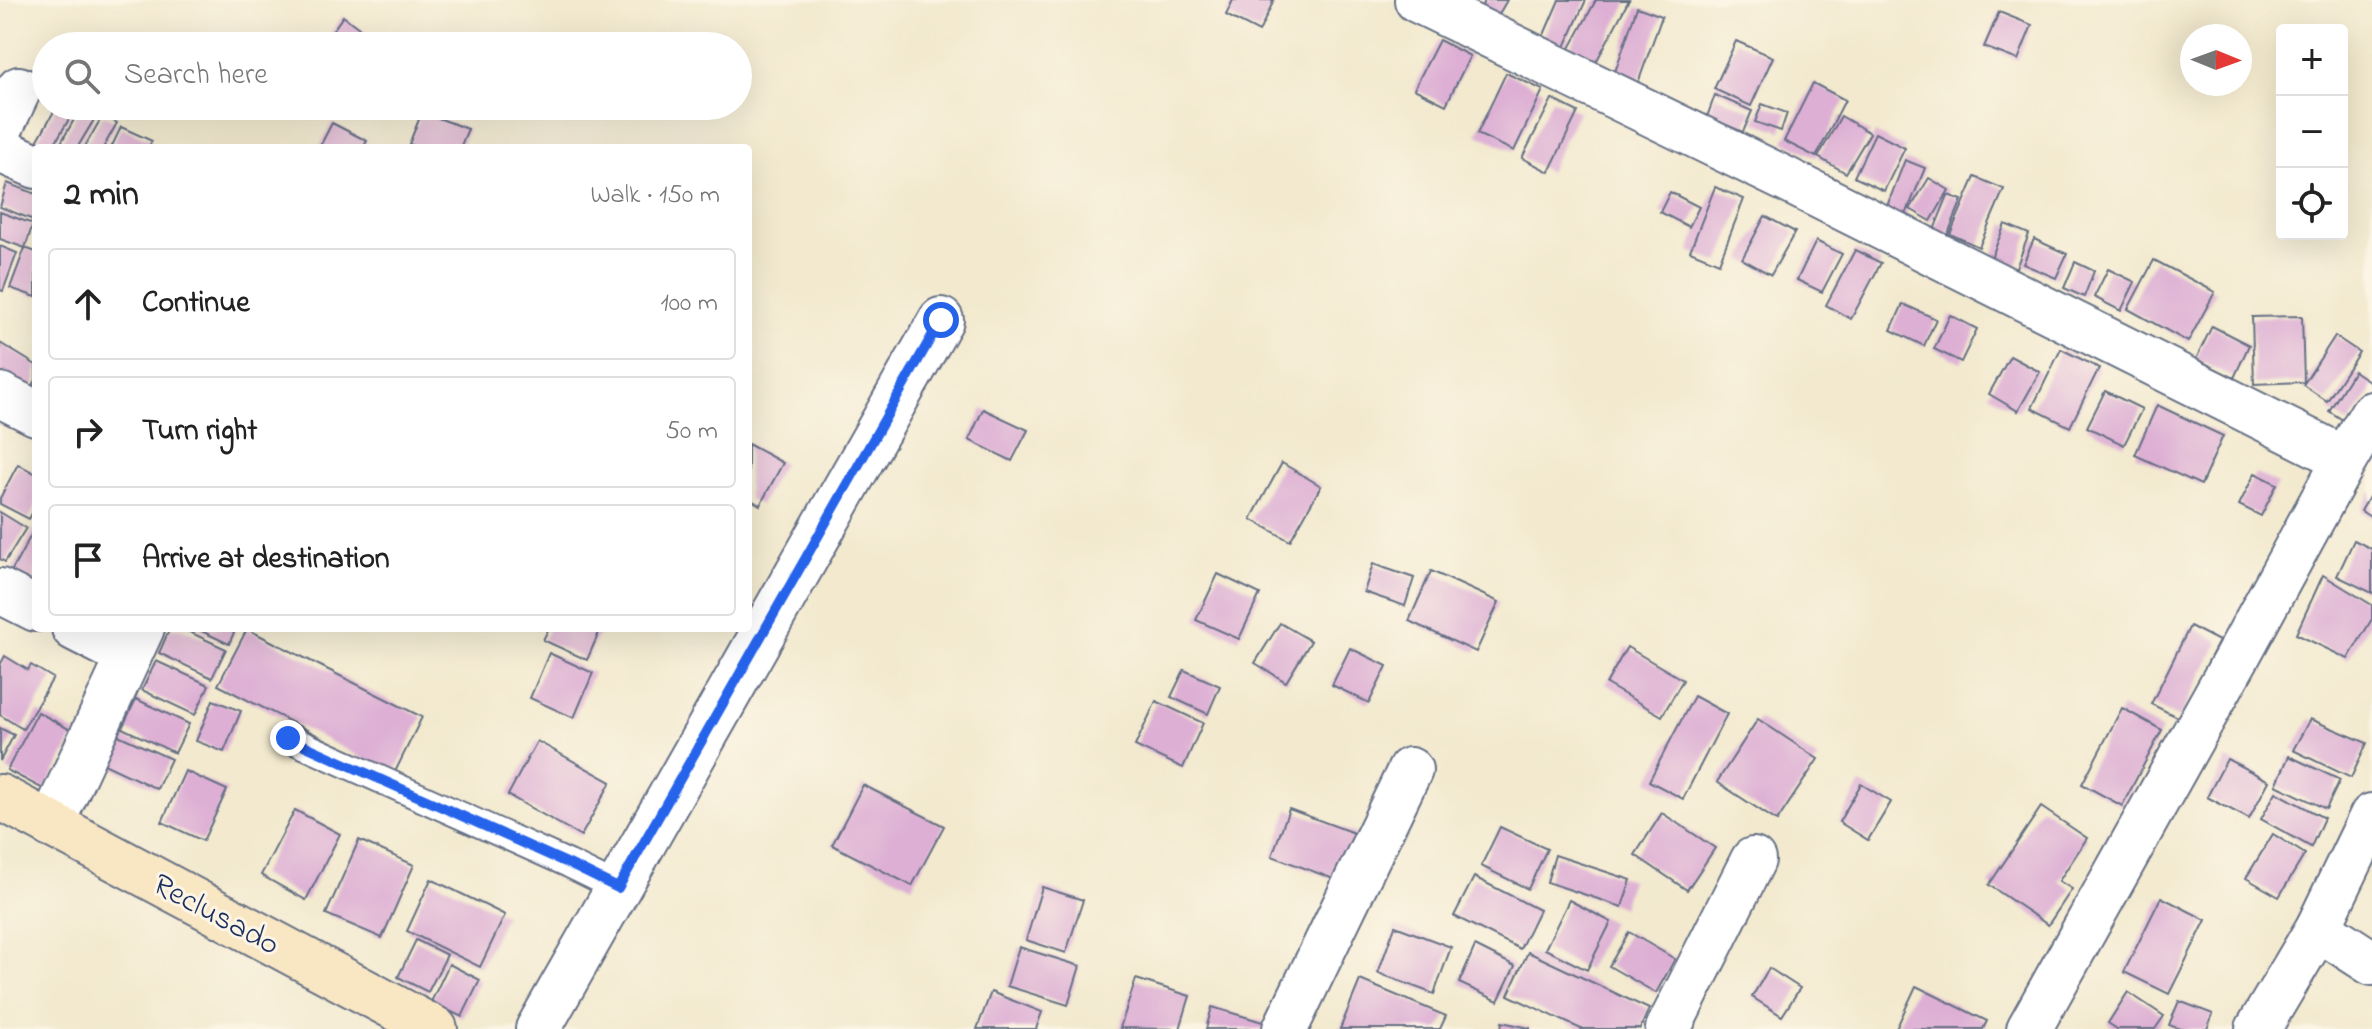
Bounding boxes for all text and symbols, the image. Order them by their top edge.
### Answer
north arrow [2180,24,2252,96]
map controls [2276,24,2348,240]
button: + [2276,24,2348,96]
search box [32,32,752,120]
icon: search [60,54,104,98]
text: Search here [124,54,268,98]
button: − [2276,96,2348,168]
button: locate [2276,168,2348,240]
text: 2 min [64,171,139,221]
text: Walk · 150 m [590,177,720,215]
icon: ahead [66,282,110,326]
text: Continue [142,282,250,326]
text: 100 m [661,285,718,323]
route start [923,302,959,338]
icon: right [66,410,110,454]
text: Turn right [142,410,257,454]
text: 50 m [665,413,718,451]
icon: arrive [66,538,110,582]
text: Arrive at destination [142,538,390,582]
route end [270,720,306,756]
street label: Reclusado [143,863,287,969]

